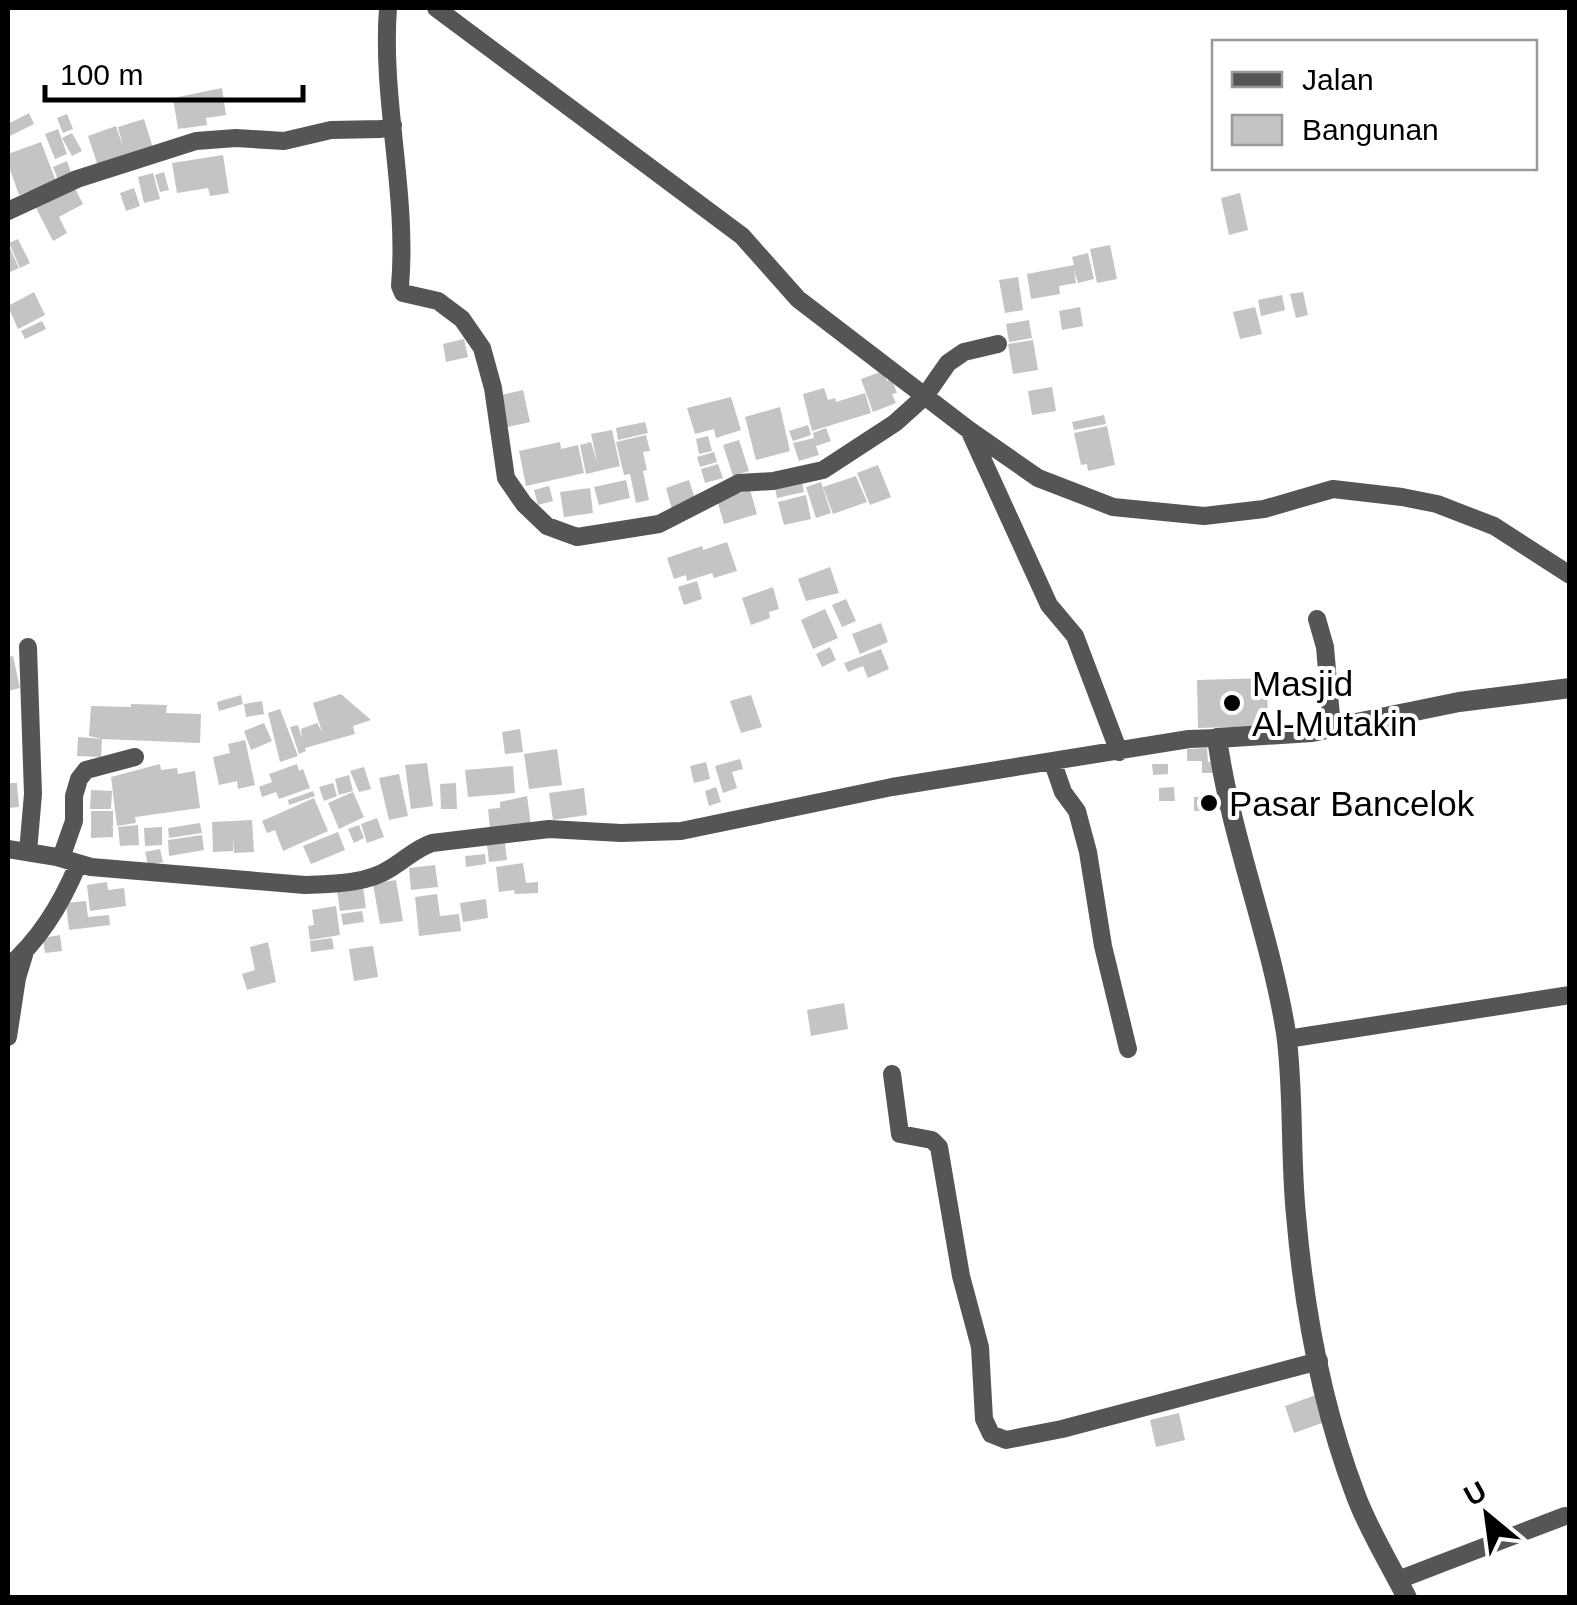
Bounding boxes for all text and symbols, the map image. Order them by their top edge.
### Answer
scale bar [45,40,302,102]
legend [1212,40,1537,170]
text: 100 m [60,58,143,91]
text: Jalan [1302,63,1374,96]
text: Bangunan [1302,113,1439,146]
place label: Masjid Al-Mutakin [1252,664,1417,743]
marker: Masjid Al-Mutakin [1221,692,1243,714]
place label: Pasar Bancelok [1229,784,1475,823]
marker: Pasar Bancelok [1198,792,1220,814]
north arrow [1437,1465,1537,1565]
text: U [1459,1475,1491,1512]

